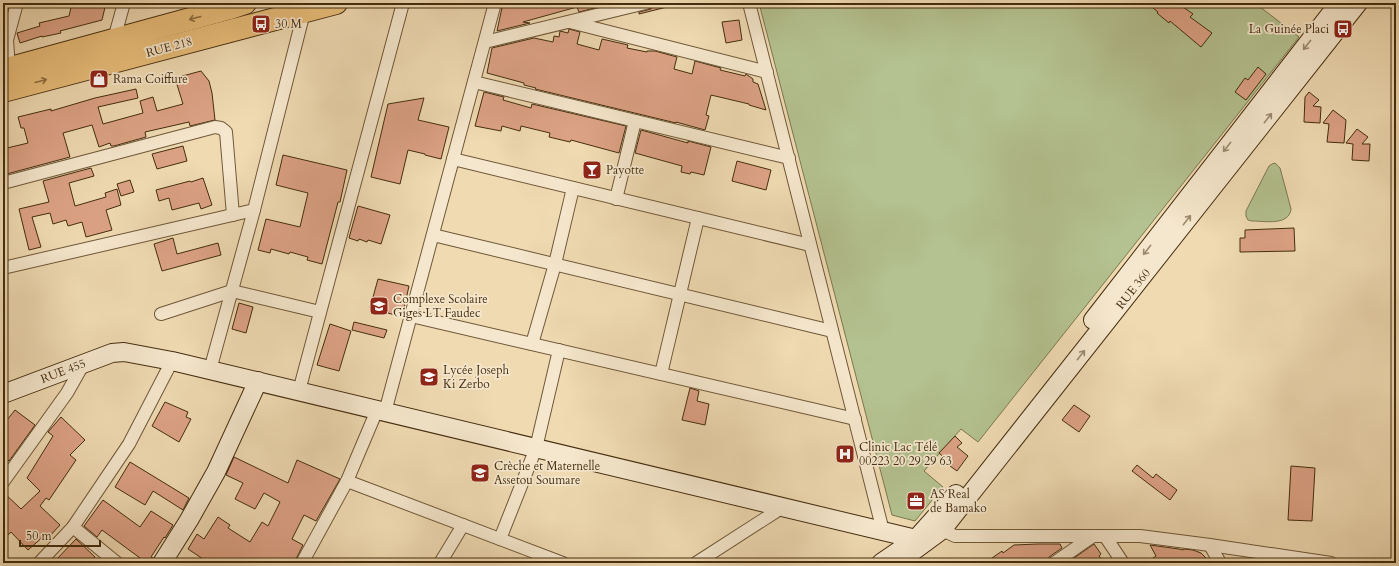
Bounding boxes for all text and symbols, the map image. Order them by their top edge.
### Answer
bus stop icon: 30 M [250,13,272,35]
one-way arrow [188,15,201,22]
place label: 30 M [275,16,303,32]
bus stop icon: La Guinée Placi [1332,18,1354,40]
place label: La Guinée Placi [1249,21,1330,37]
street label: RUE 218 [144,33,194,61]
one-way arrow [1302,39,1311,50]
shop icon: Rama Coiffure [88,68,110,90]
place label: Rama Coiffure [113,71,188,87]
one-way arrow [34,77,47,84]
one-way arrow [1264,113,1272,124]
one-way arrow [1223,142,1231,153]
bar icon: Payotte [581,159,603,181]
place label: Payotte [606,162,644,178]
one-way arrow [1183,215,1192,226]
one-way arrow [1143,245,1151,256]
street label: RUE 360 [1112,265,1154,313]
place label: Complexe Scolaire Giges LT Faudec [393,291,488,321]
school or university icon: Complexe Scolaire Giges LT Faudec [368,295,390,317]
one-way arrow [1076,350,1085,361]
street label: RUE 455 [38,355,88,387]
place label: Lycée Joseph Ki Zerbo [443,362,510,392]
school or university icon: Lycée Joseph Ki Zerbo [418,366,440,388]
place label: Clinic Lac Télé 00223 20 29 29 63 [859,439,952,469]
hospital icon: Clinic Lac Télé 00223 20 29 29 63 [834,443,856,465]
place label: Crèche et Maternelle Assetou Soumare [494,458,600,488]
school or university icon: Crèche et Maternelle Assetou Soumare [469,462,491,484]
place label: AS Real de Bamako [930,486,987,516]
office icon: AS Real de Bamako [905,490,927,512]
scale bar [20,522,100,548]
text: 50 m [26,528,53,544]

